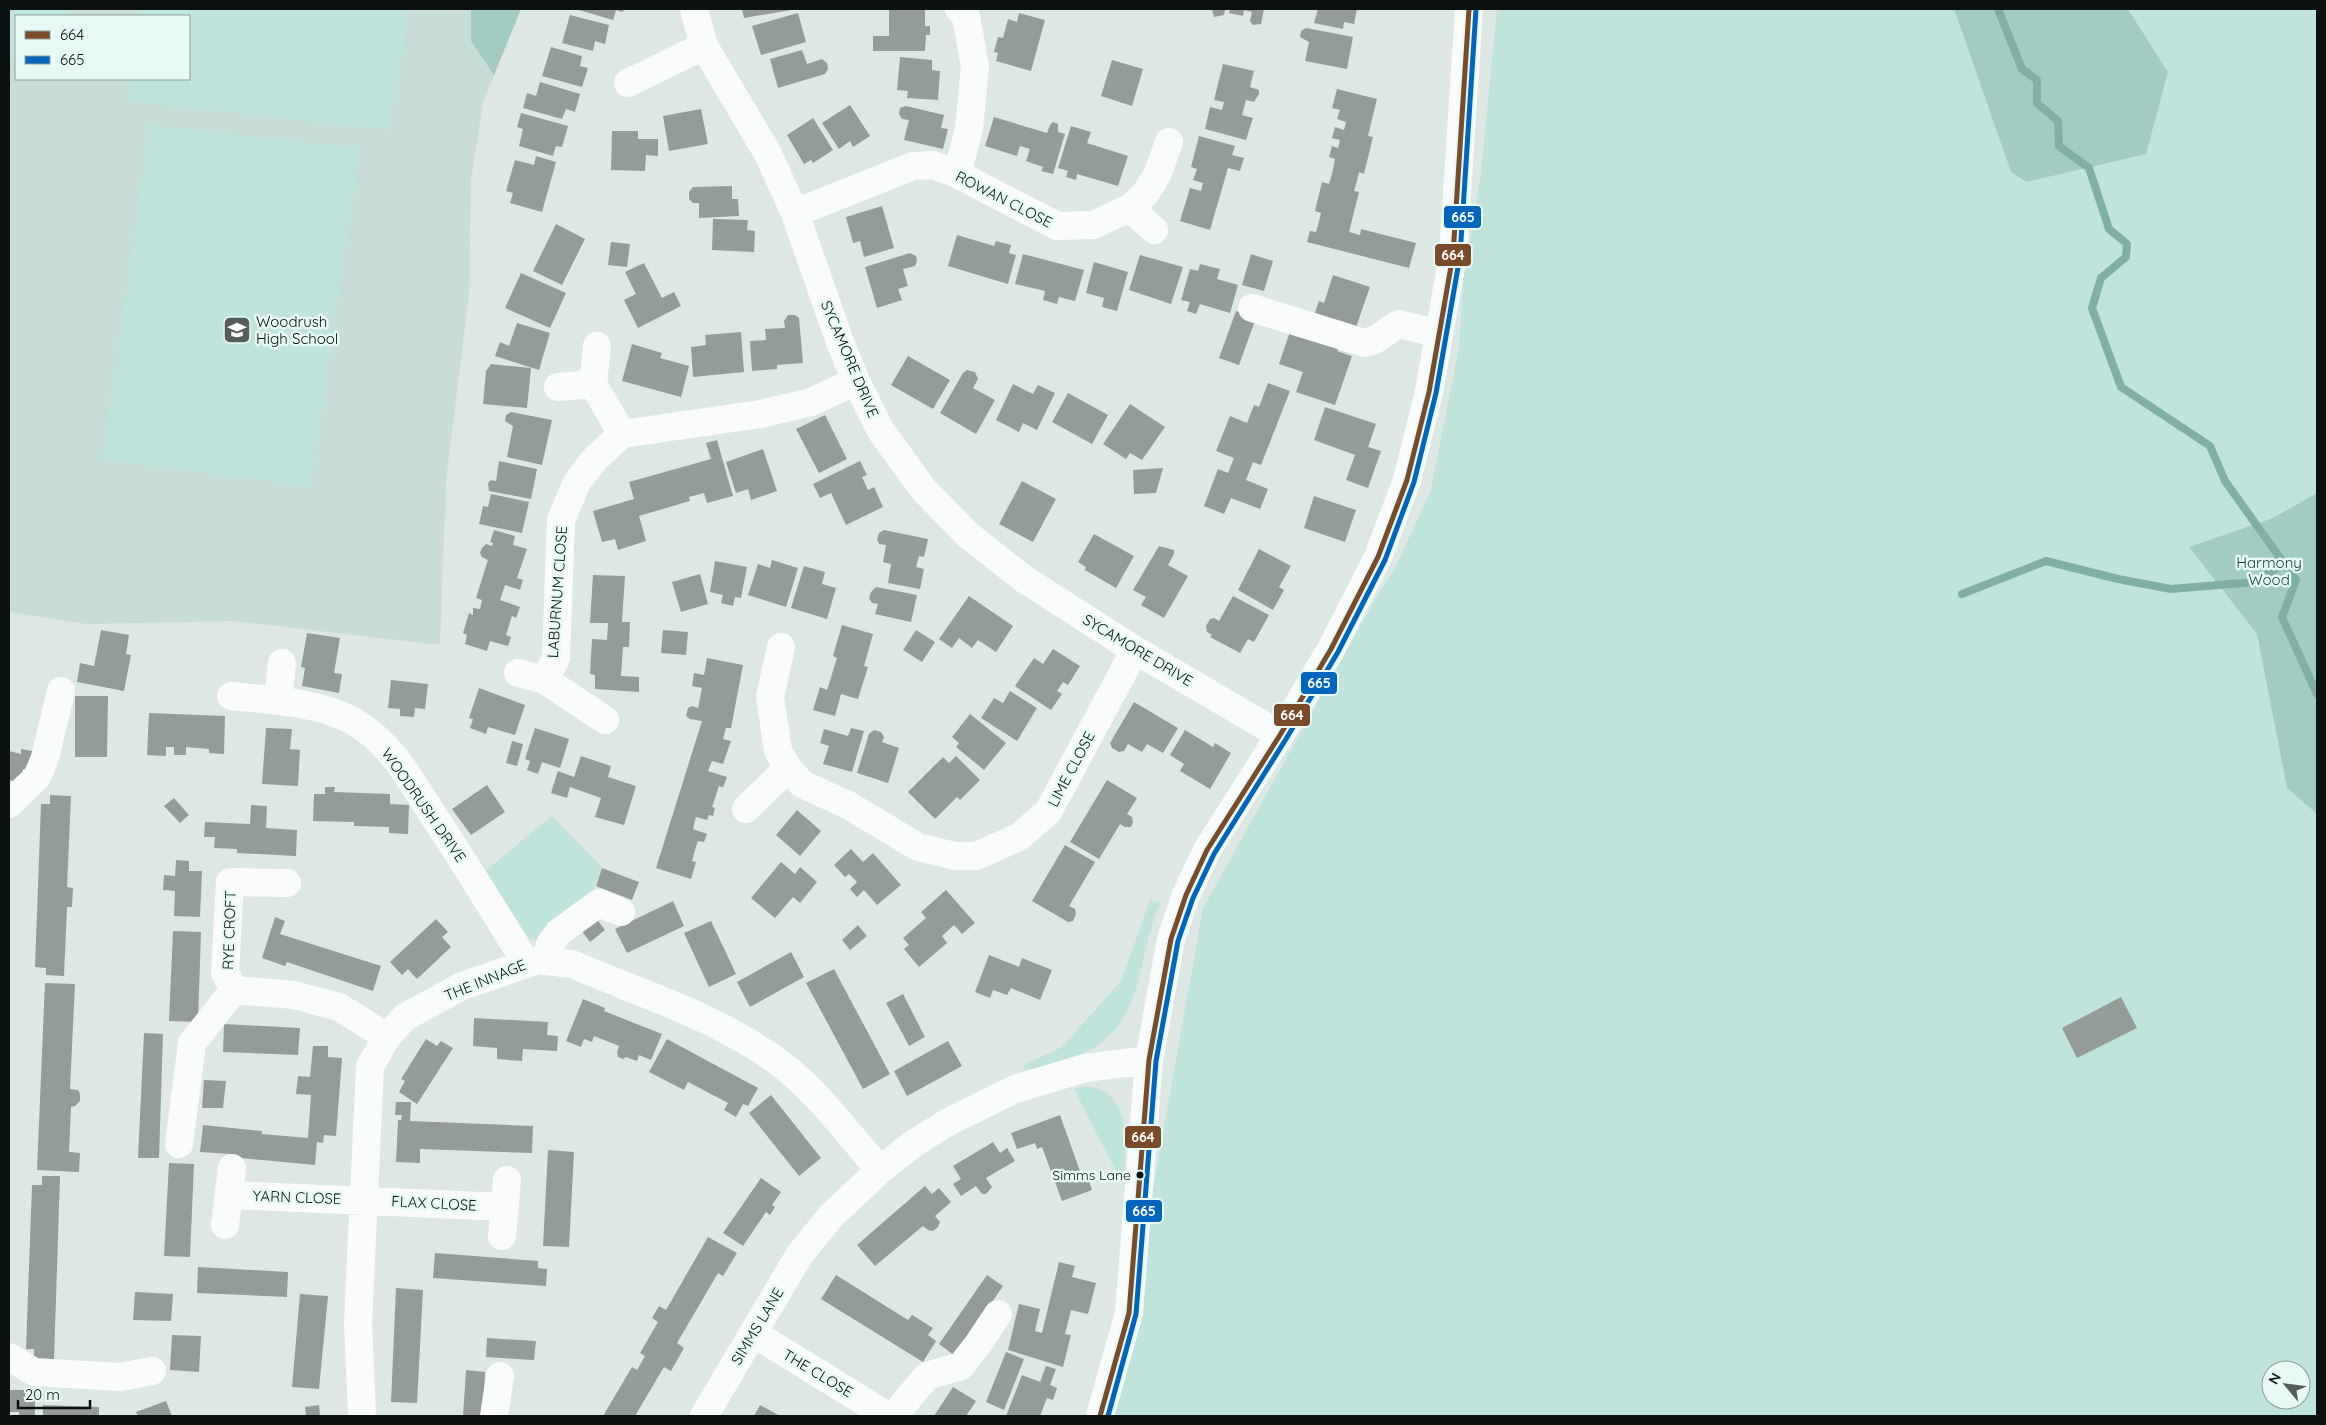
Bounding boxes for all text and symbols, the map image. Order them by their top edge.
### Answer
legend [15,15,190,80]
text: 664 [60,25,84,44]
text: 665 [60,50,84,69]
street label: ROWAN CLOSE [952,166,1056,232]
line badge: 665 [1443,205,1482,229]
text: 665 [1451,208,1475,226]
line badge: 664 [1434,243,1472,267]
text: 664 [1441,246,1465,264]
street label: SYCAMORE DRIVE [817,298,883,420]
place label: Woodrush High School [256,312,338,348]
school or university icon: Woodrush High School [222,315,252,345]
street label: LABURNUM CLOSE [543,525,571,659]
park label: Harmony Wood [2236,553,2302,589]
street label: SYCAMORE DRIVE [1079,610,1197,690]
line badge: 665 [1300,671,1338,695]
text: 665 [1307,674,1331,692]
line badge: 664 [1273,703,1311,727]
text: 664 [1280,706,1304,724]
street label: LIME CLOSE [1043,728,1099,810]
street label: WOODRUSH DRIVE [377,744,471,866]
street label: RYE CROFT [218,890,240,970]
street label: THE INNAGE [441,955,529,1005]
line badge: 664 [1124,1125,1162,1149]
text: 664 [1131,1128,1155,1146]
place label: Simms Lane [1052,1166,1131,1184]
marker: Simms Lane [1135,1170,1145,1180]
street label: YARN CLOSE [252,1186,342,1208]
street label: FLAX CLOSE [391,1191,477,1215]
line badge: 665 [1125,1199,1163,1223]
text: 665 [1132,1202,1156,1220]
street label: SIMMS LANE [727,1284,787,1368]
street label: THE CLOSE [779,1345,857,1401]
north arrow [2261,1360,2311,1410]
text: N [2264,1370,2285,1388]
scale bar [18,1378,90,1410]
text: 20 m [25,1385,60,1404]

